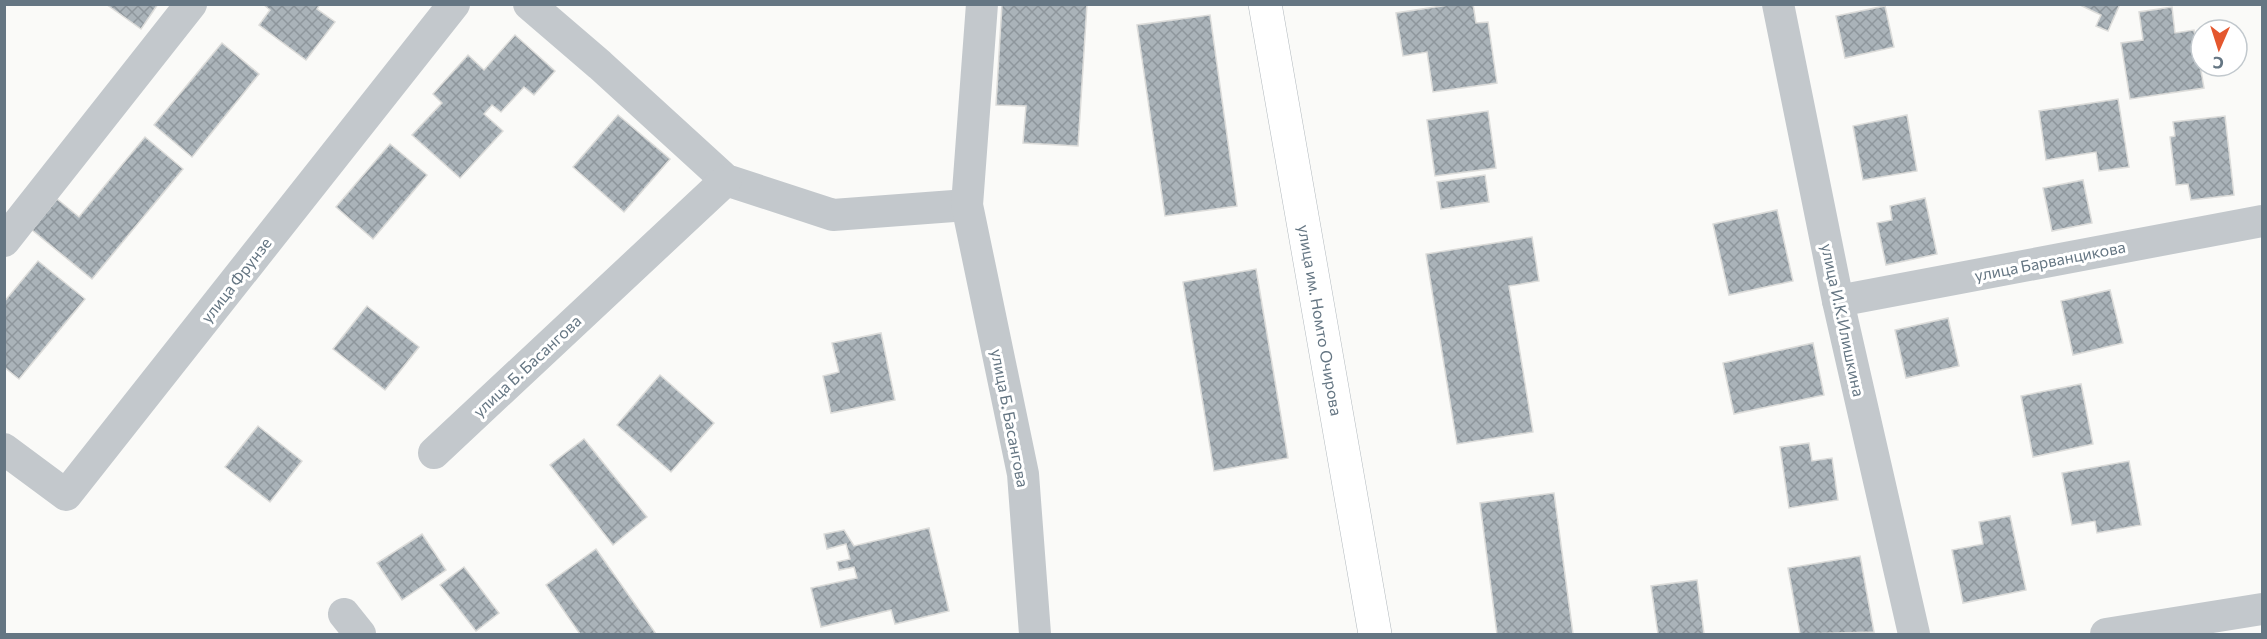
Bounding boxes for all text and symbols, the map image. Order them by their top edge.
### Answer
north arrow [2189,18,2249,78]
text: С [2212,54,2224,73]
street label: улица им. Номто Очирова [1295,223,1347,417]
street label: улица Фрунзе [196,233,275,326]
street label: улица Барванцикова [1973,237,2127,284]
street label: улица И.К.Илишкина [1818,242,1869,398]
street label: улица Б. Басангова [469,311,585,421]
street label: улица Б. Басангова [988,347,1033,489]

